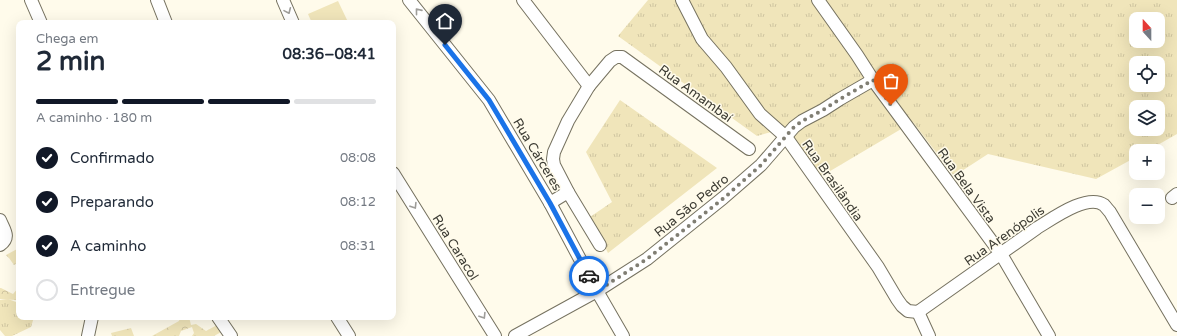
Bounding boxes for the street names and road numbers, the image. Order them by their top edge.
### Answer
street label: Rua Amambaí [655,62,735,126]
street label: Rua Cárceres [509,115,565,194]
street label: Rua Brasilândia [798,137,866,224]
street label: Rua Bela Vista [934,145,999,226]
street label: Rua São Pedro [651,171,732,241]
street label: Rua Arenópolis [961,202,1048,269]
street label: Rua Caracol [429,212,482,283]

